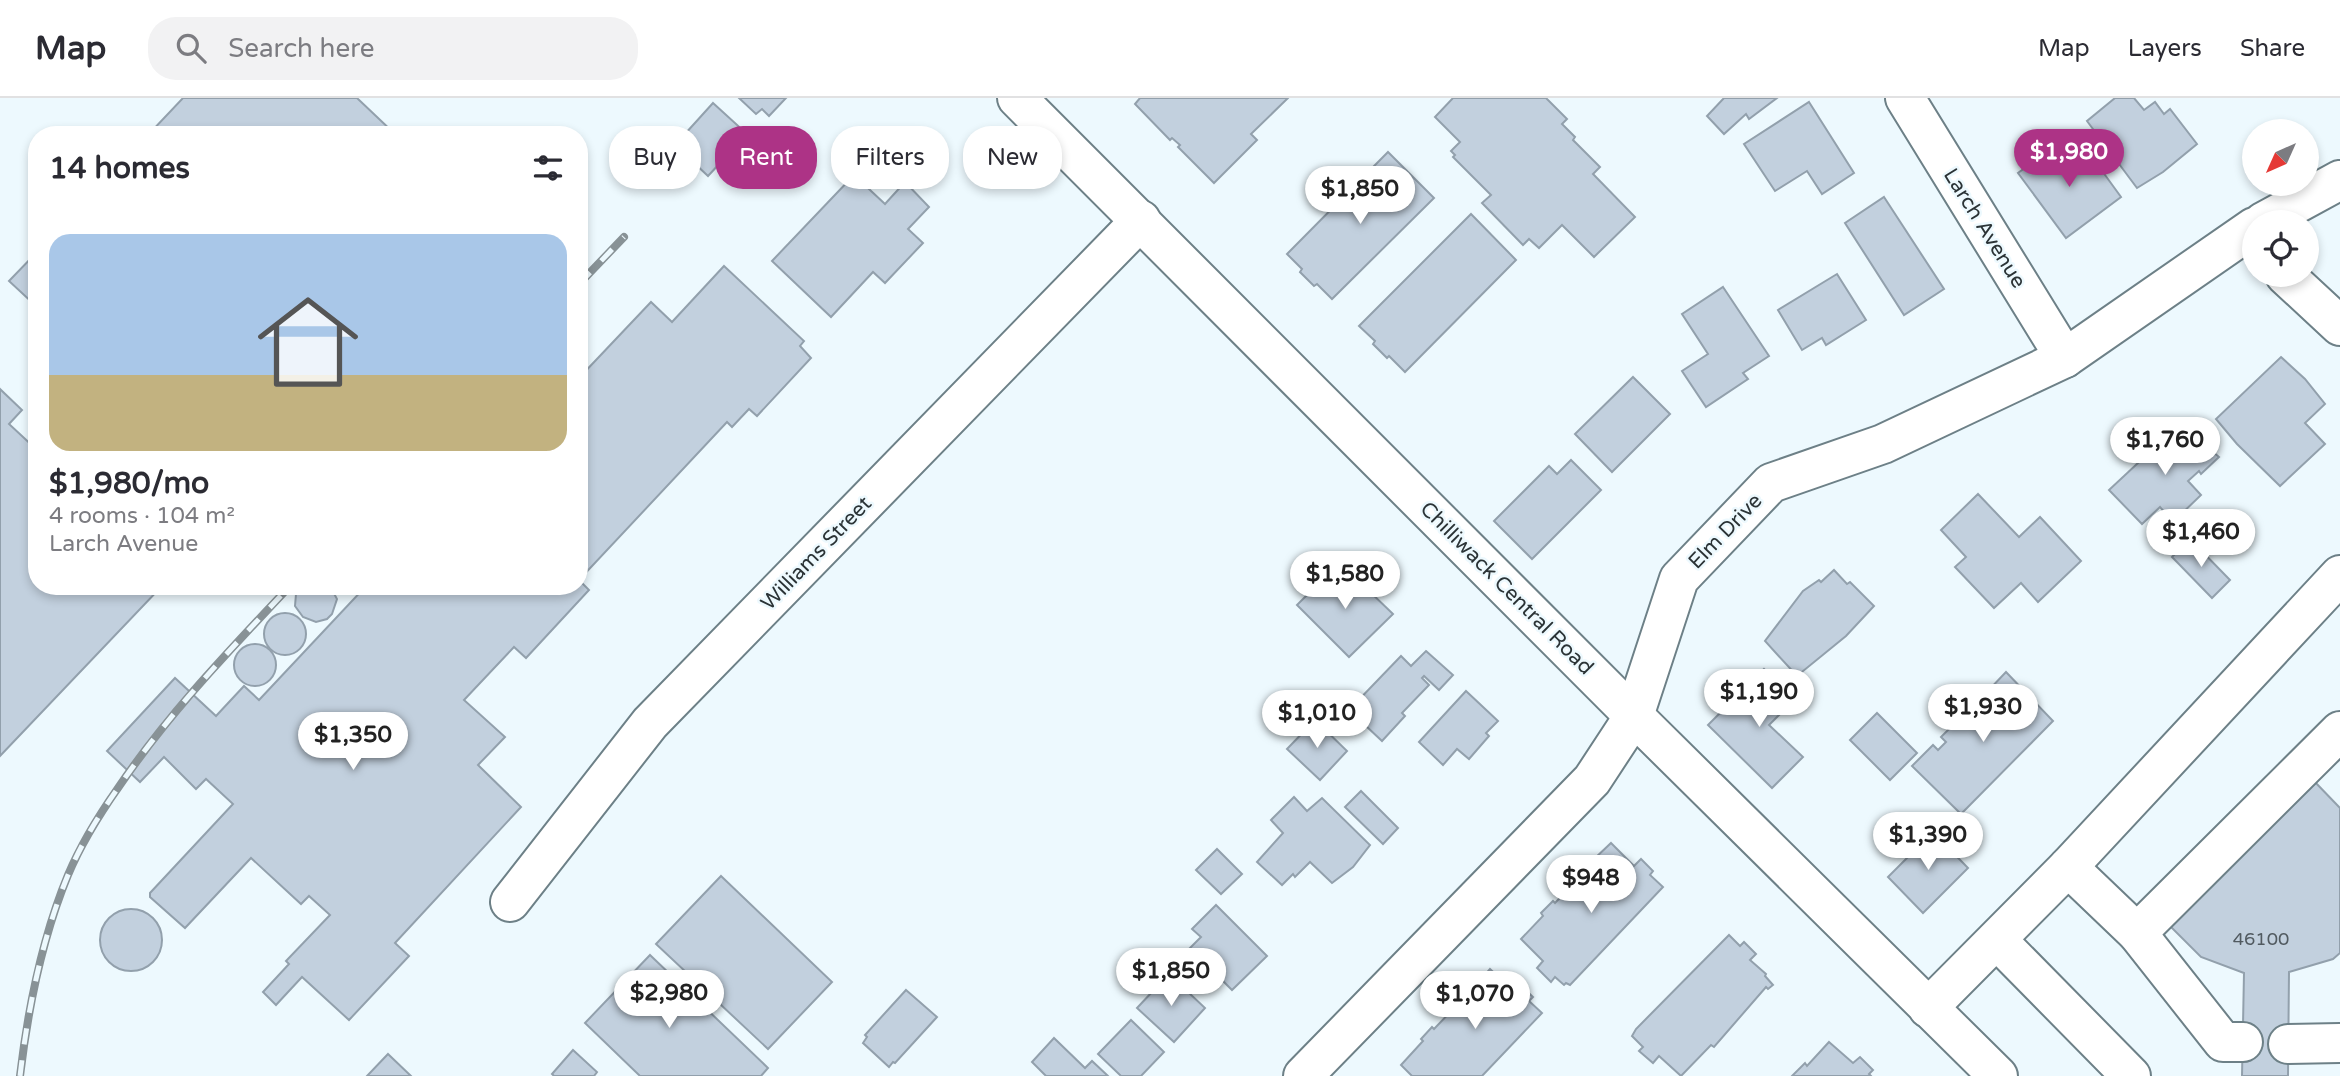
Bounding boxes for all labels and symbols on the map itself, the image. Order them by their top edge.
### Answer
north arrow [2242,119,2319,196]
pin: $1,980 [2012,130,2126,189]
street label: Larch Avenue [1938,164,2031,293]
pin: $1,850 [1303,166,1417,226]
pin: $1,760 [2108,418,2222,477]
street label: Elm Drive [1683,488,1767,574]
street label: Williams Street [756,491,877,615]
street label: Chilliwack Central Road [1415,497,1598,680]
pin: $1,460 [2144,510,2258,569]
pin: $1,580 [1288,552,1402,611]
pin: $1,190 [1702,670,1816,729]
pin: $1,930 [1926,684,2040,744]
pin: $1,010 [1260,690,1374,750]
pin: $1,350 [296,712,410,772]
pin: $1,390 [1871,812,1985,872]
pin: $948 [1550,856,1632,915]
house number: 46100 [2233,928,2289,950]
pin: $1,850 [1114,948,1228,1008]
pin: $2,980 [612,970,726,1030]
pin: $1,070 [1418,972,1532,1031]

